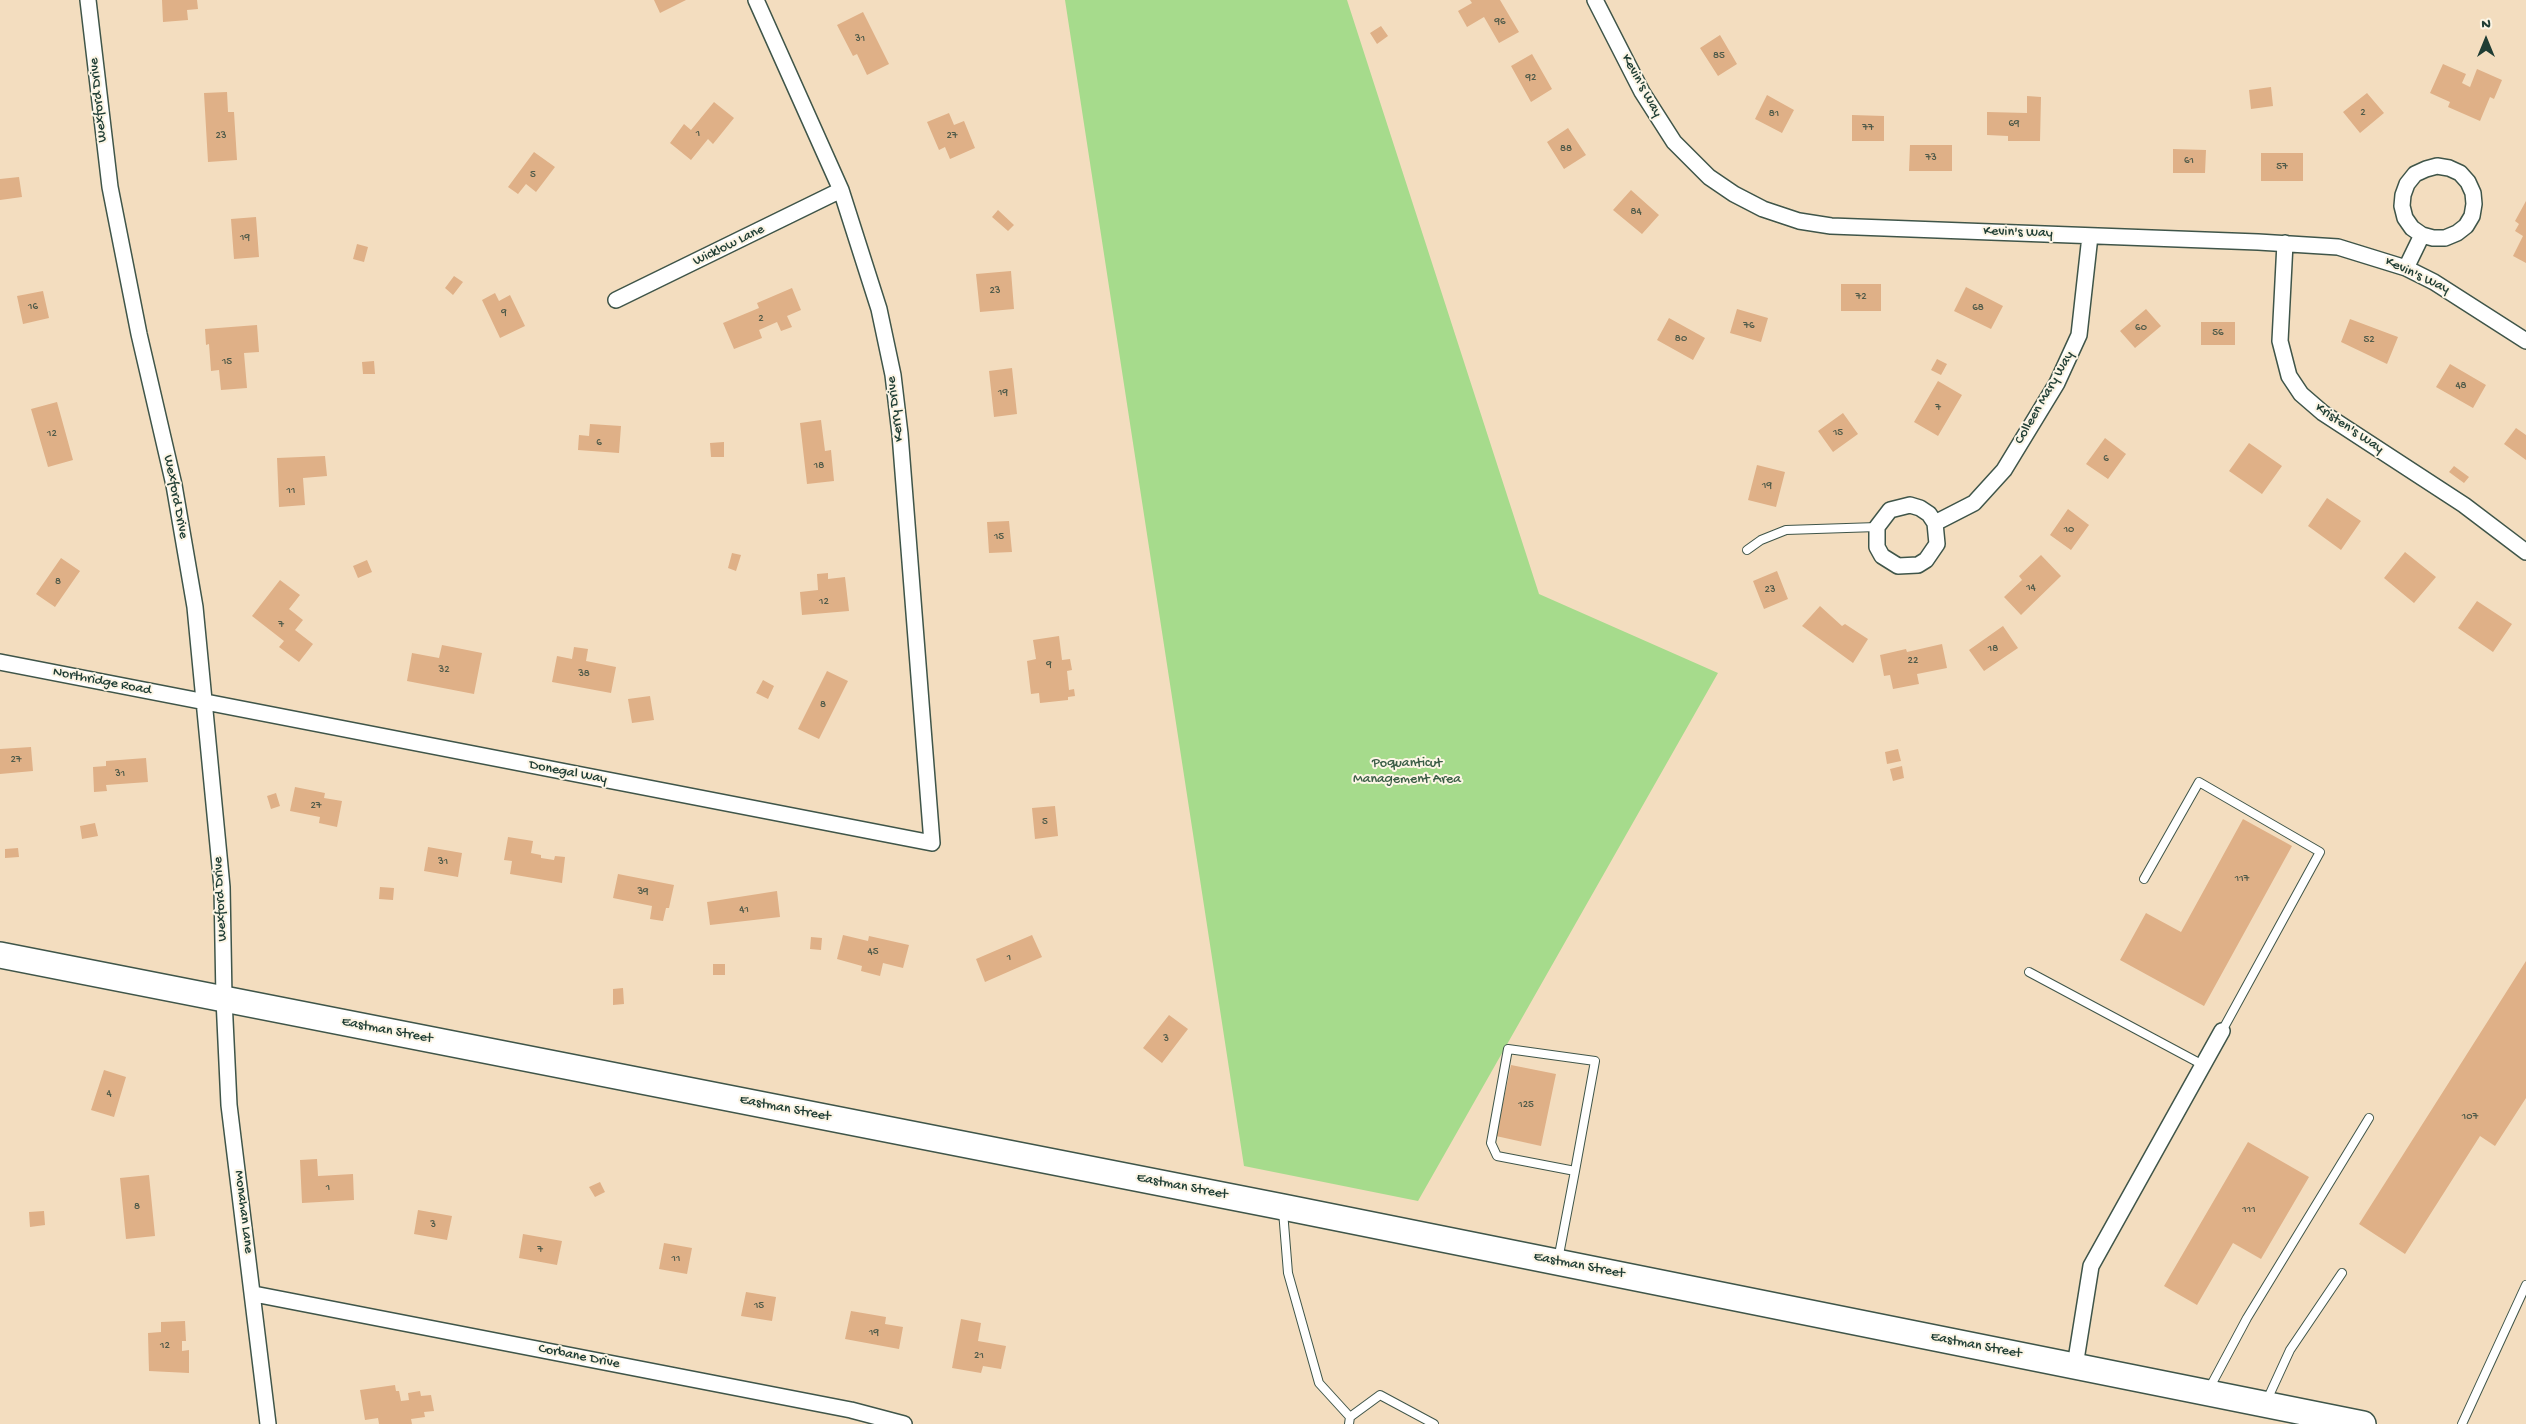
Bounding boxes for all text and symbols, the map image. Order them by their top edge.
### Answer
house number: 96 [1494,15,1506,29]
north arrow [2461,15,2511,65]
text: N [2481,16,2491,33]
house number: 31 [855,32,865,46]
house number: 85 [1713,49,1725,63]
street label: Kevin's Way [1617,52,1665,120]
street label: Wexford Drive [86,57,112,143]
house number: 92 [1526,71,1536,85]
house number: 2 [2360,106,2366,120]
house number: 81 [1769,107,1779,121]
house number: 69 [2008,117,2020,131]
house number: 77 [1862,121,1874,135]
house number: 1 [696,127,700,141]
house number: 23 [215,129,227,143]
house number: 27 [946,129,958,143]
house number: 88 [1560,142,1572,156]
house number: 73 [1925,151,1937,165]
house number: 61 [2184,154,2194,168]
house number: 57 [2276,160,2288,174]
house number: 5 [530,168,536,182]
house number: 84 [1630,205,1642,219]
street label: Wicklow Lane [691,222,767,270]
street label: Kevin's Way [1983,223,2053,243]
house number: 19 [240,231,250,245]
street label: Kevin's Way [2382,254,2452,298]
house number: 23 [989,284,1001,298]
house number: 72 [1855,290,1867,304]
house number: 16 [28,300,38,314]
house number: 68 [1972,301,1984,315]
house number: 9 [501,306,507,320]
house number: 2 [758,312,764,326]
house number: 76 [1743,319,1755,333]
house number: 60 [2135,321,2147,335]
house number: 56 [2212,326,2224,340]
house number: 80 [1675,332,1687,346]
house number: 52 [2363,333,2375,347]
street label: Colleen Mary Way [2012,348,2078,448]
house number: 15 [222,355,232,369]
street label: Kerry Drive [884,375,908,443]
house number: 48 [2455,379,2467,393]
house number: 19 [998,386,1008,400]
street label: Kristen's Way [2312,400,2386,458]
house number: 7 [1935,401,1941,415]
house number: 15 [1833,426,1843,440]
house number: 12 [47,427,57,441]
house number: 6 [596,436,602,450]
house number: 6 [2103,452,2109,466]
street label: Wexford Drive [159,454,191,540]
house number: 18 [814,459,824,473]
house number: 19 [1762,479,1772,493]
house number: 11 [287,484,295,498]
house number: 10 [2064,523,2074,537]
house number: 15 [994,530,1004,544]
house number: 8 [55,575,61,589]
house number: 14 [2026,581,2036,595]
house number: 23 [1764,583,1776,597]
house number: 12 [819,595,829,609]
house number: 7 [278,618,284,632]
house number: 18 [1988,642,1998,656]
house number: 22 [1908,654,1918,668]
house number: 9 [1046,658,1052,672]
house number: 32 [438,663,450,677]
street label: Northridge Road [51,664,153,700]
house number: 38 [578,667,590,681]
house number: 8 [820,698,826,712]
house number: 27 [10,753,22,767]
park label: Poquanticut Management Area [1353,756,1461,789]
street label: Donegal Way [528,757,608,789]
house number: 31 [115,767,125,781]
house number: 27 [310,799,322,813]
house number: 5 [1042,815,1048,829]
house number: 31 [438,855,448,869]
street label: Wexford Drive [210,856,232,942]
house number: 117 [2235,872,2249,886]
house number: 39 [637,885,649,899]
house number: 41 [739,903,749,917]
house number: 45 [868,945,878,959]
house number: 1 [1007,951,1011,965]
street label: Eastman Street [340,1014,434,1048]
house number: 3 [1163,1032,1169,1046]
house number: 4 [106,1087,112,1101]
street label: Eastman Street [738,1092,832,1126]
house number: 125 [1518,1098,1534,1112]
house number: 107 [2462,1110,2478,1124]
street label: Monahan Lane [230,1170,256,1254]
street label: Eastman Street [1135,1170,1229,1204]
house number: 1 [326,1181,330,1195]
house number: 8 [134,1200,140,1214]
house number: 111 [2242,1203,2256,1217]
house number: 3 [430,1218,436,1232]
house number: 7 [537,1243,543,1257]
street label: Eastman Street [1532,1249,1626,1283]
house number: 11 [672,1252,680,1266]
house number: 15 [754,1299,764,1313]
house number: 19 [869,1326,879,1340]
street label: Eastman Street [1929,1329,2023,1363]
house number: 12 [160,1339,170,1353]
street label: Corbane Drive [537,1341,621,1373]
house number: 21 [974,1349,984,1363]

